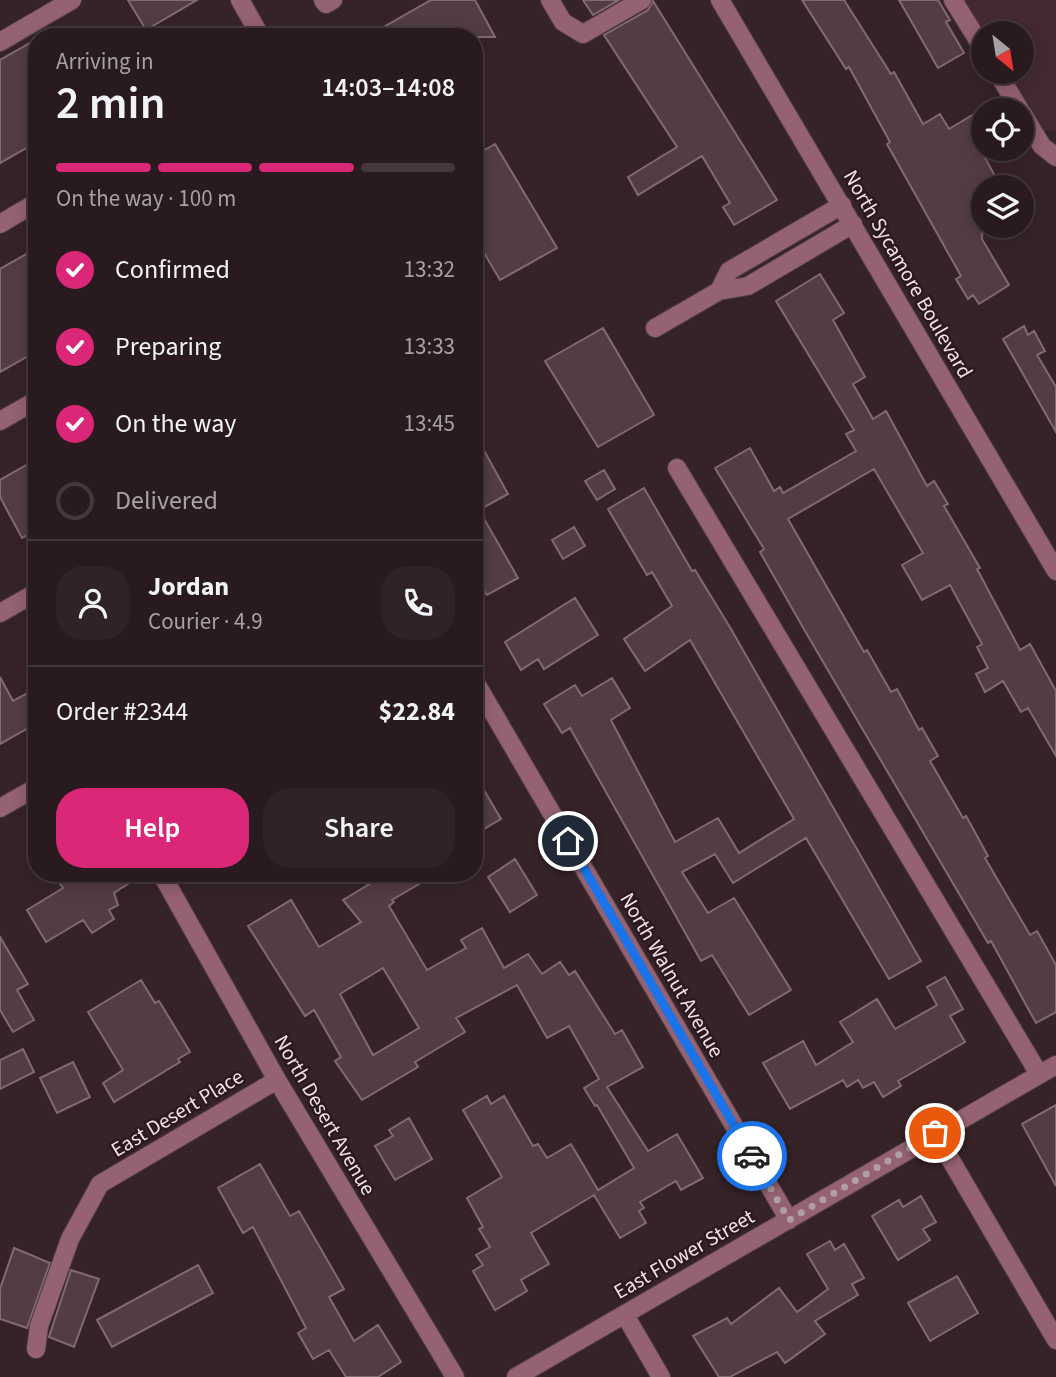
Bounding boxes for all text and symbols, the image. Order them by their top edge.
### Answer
north arrow [971,21,1034,84]
map controls [971,21,1034,238]
text: Arriving in [56,45,154,78]
text: 14:03–14:08 [322,69,455,106]
text: 2 min [56,71,165,136]
button: locate [971,98,1034,161]
street label: North Sycamore Boulevard [836,164,980,384]
button: layers [971,175,1034,238]
text: On the way · 100 m [56,182,236,215]
icon: check [56,251,94,289]
text: Confirmed [115,251,230,288]
text: 13:32 [404,253,455,286]
icon: check [56,328,94,366]
text: Preparing [115,328,221,365]
text: 13:33 [404,330,455,363]
icon: check [56,405,94,443]
text: On the way [115,405,236,442]
text: 13:45 [404,407,455,440]
text: Delivered [115,482,218,519]
button: person [56,566,130,640]
button: phone [381,566,455,640]
text: Jordan [148,568,229,605]
text: Courier · 4.9 [148,605,263,638]
text: Order #2344 [56,693,188,730]
text: $22.84 [379,693,455,730]
button: Help [56,788,249,868]
button: Share [263,788,455,868]
pin [538,811,598,871]
icon: home [549,822,587,860]
street label: North Walnut Avenue [613,887,731,1063]
street label: North Desert Avenue [267,1029,383,1201]
street label: East Desert Place [105,1062,249,1164]
pin [905,1103,965,1163]
icon: bag [916,1114,954,1152]
courier [717,1121,787,1191]
icon: car [733,1137,771,1175]
street label: East Flower Street [608,1202,760,1306]

